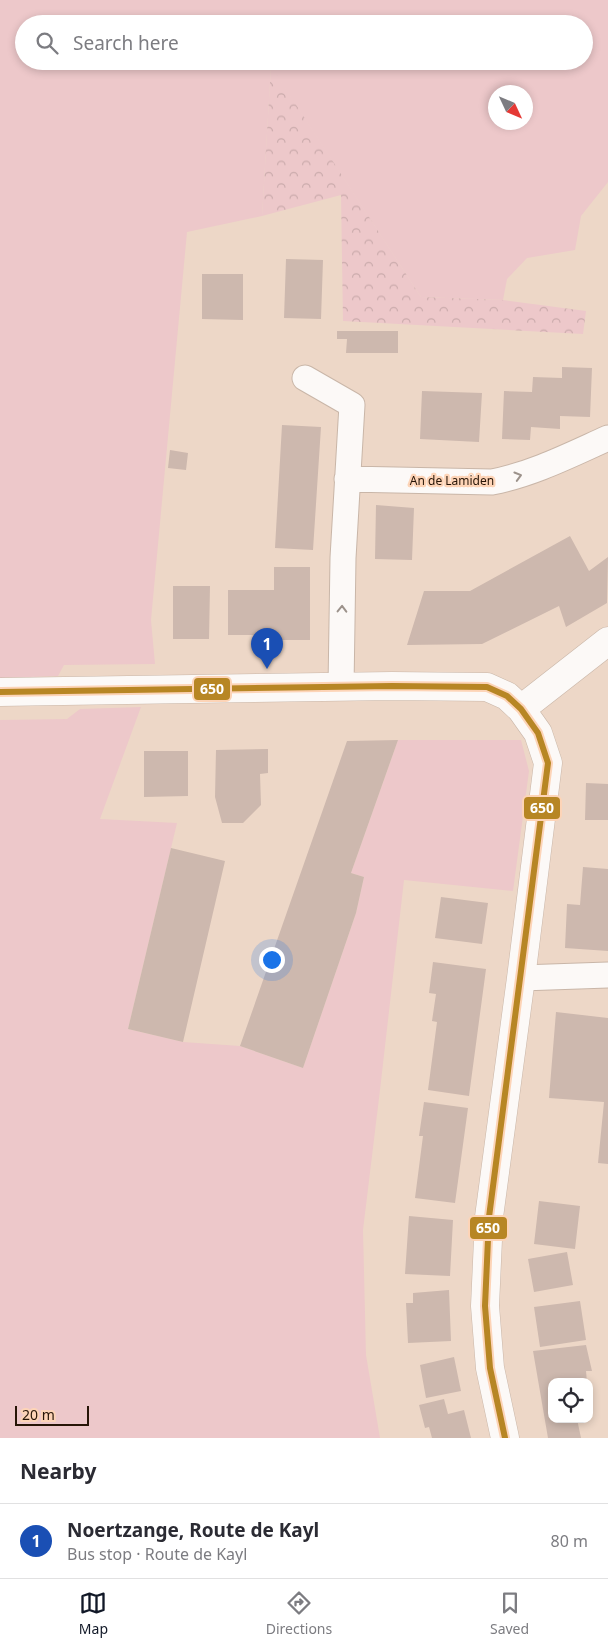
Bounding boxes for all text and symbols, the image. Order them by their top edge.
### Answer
search box [15,15,593,70]
icon: search [33,29,61,57]
text: Search here [73,30,179,56]
north arrow [488,85,533,130]
street label: An de Lamiden [410,472,494,489]
one-way arrow [513,472,522,482]
one-way arrow [337,605,347,612]
pin: 1 [251,628,283,669]
line badge: 650 [193,677,231,701]
text: 650 [200,679,224,698]
line badge: 650 [523,796,561,820]
text: 650 [530,798,554,817]
your location [259,947,285,973]
line badge: 650 [469,1216,508,1240]
text: 650 [476,1218,500,1237]
map controls [548,1378,593,1423]
button: locate [548,1378,593,1423]
scale bar [15,1403,89,1426]
text: 20 m [22,1405,55,1424]
text: Nearby [20,1457,96,1485]
text: Noertzange, Route de Kayl [67,1517,319,1543]
text: 1 [31,1530,41,1552]
text: 80 m [551,1530,588,1552]
text: Bus stop · Route de Kayl [67,1543,247,1565]
tab: Map [79,1589,108,1638]
tab: Directions [266,1589,332,1638]
tab: Saved [490,1589,529,1638]

